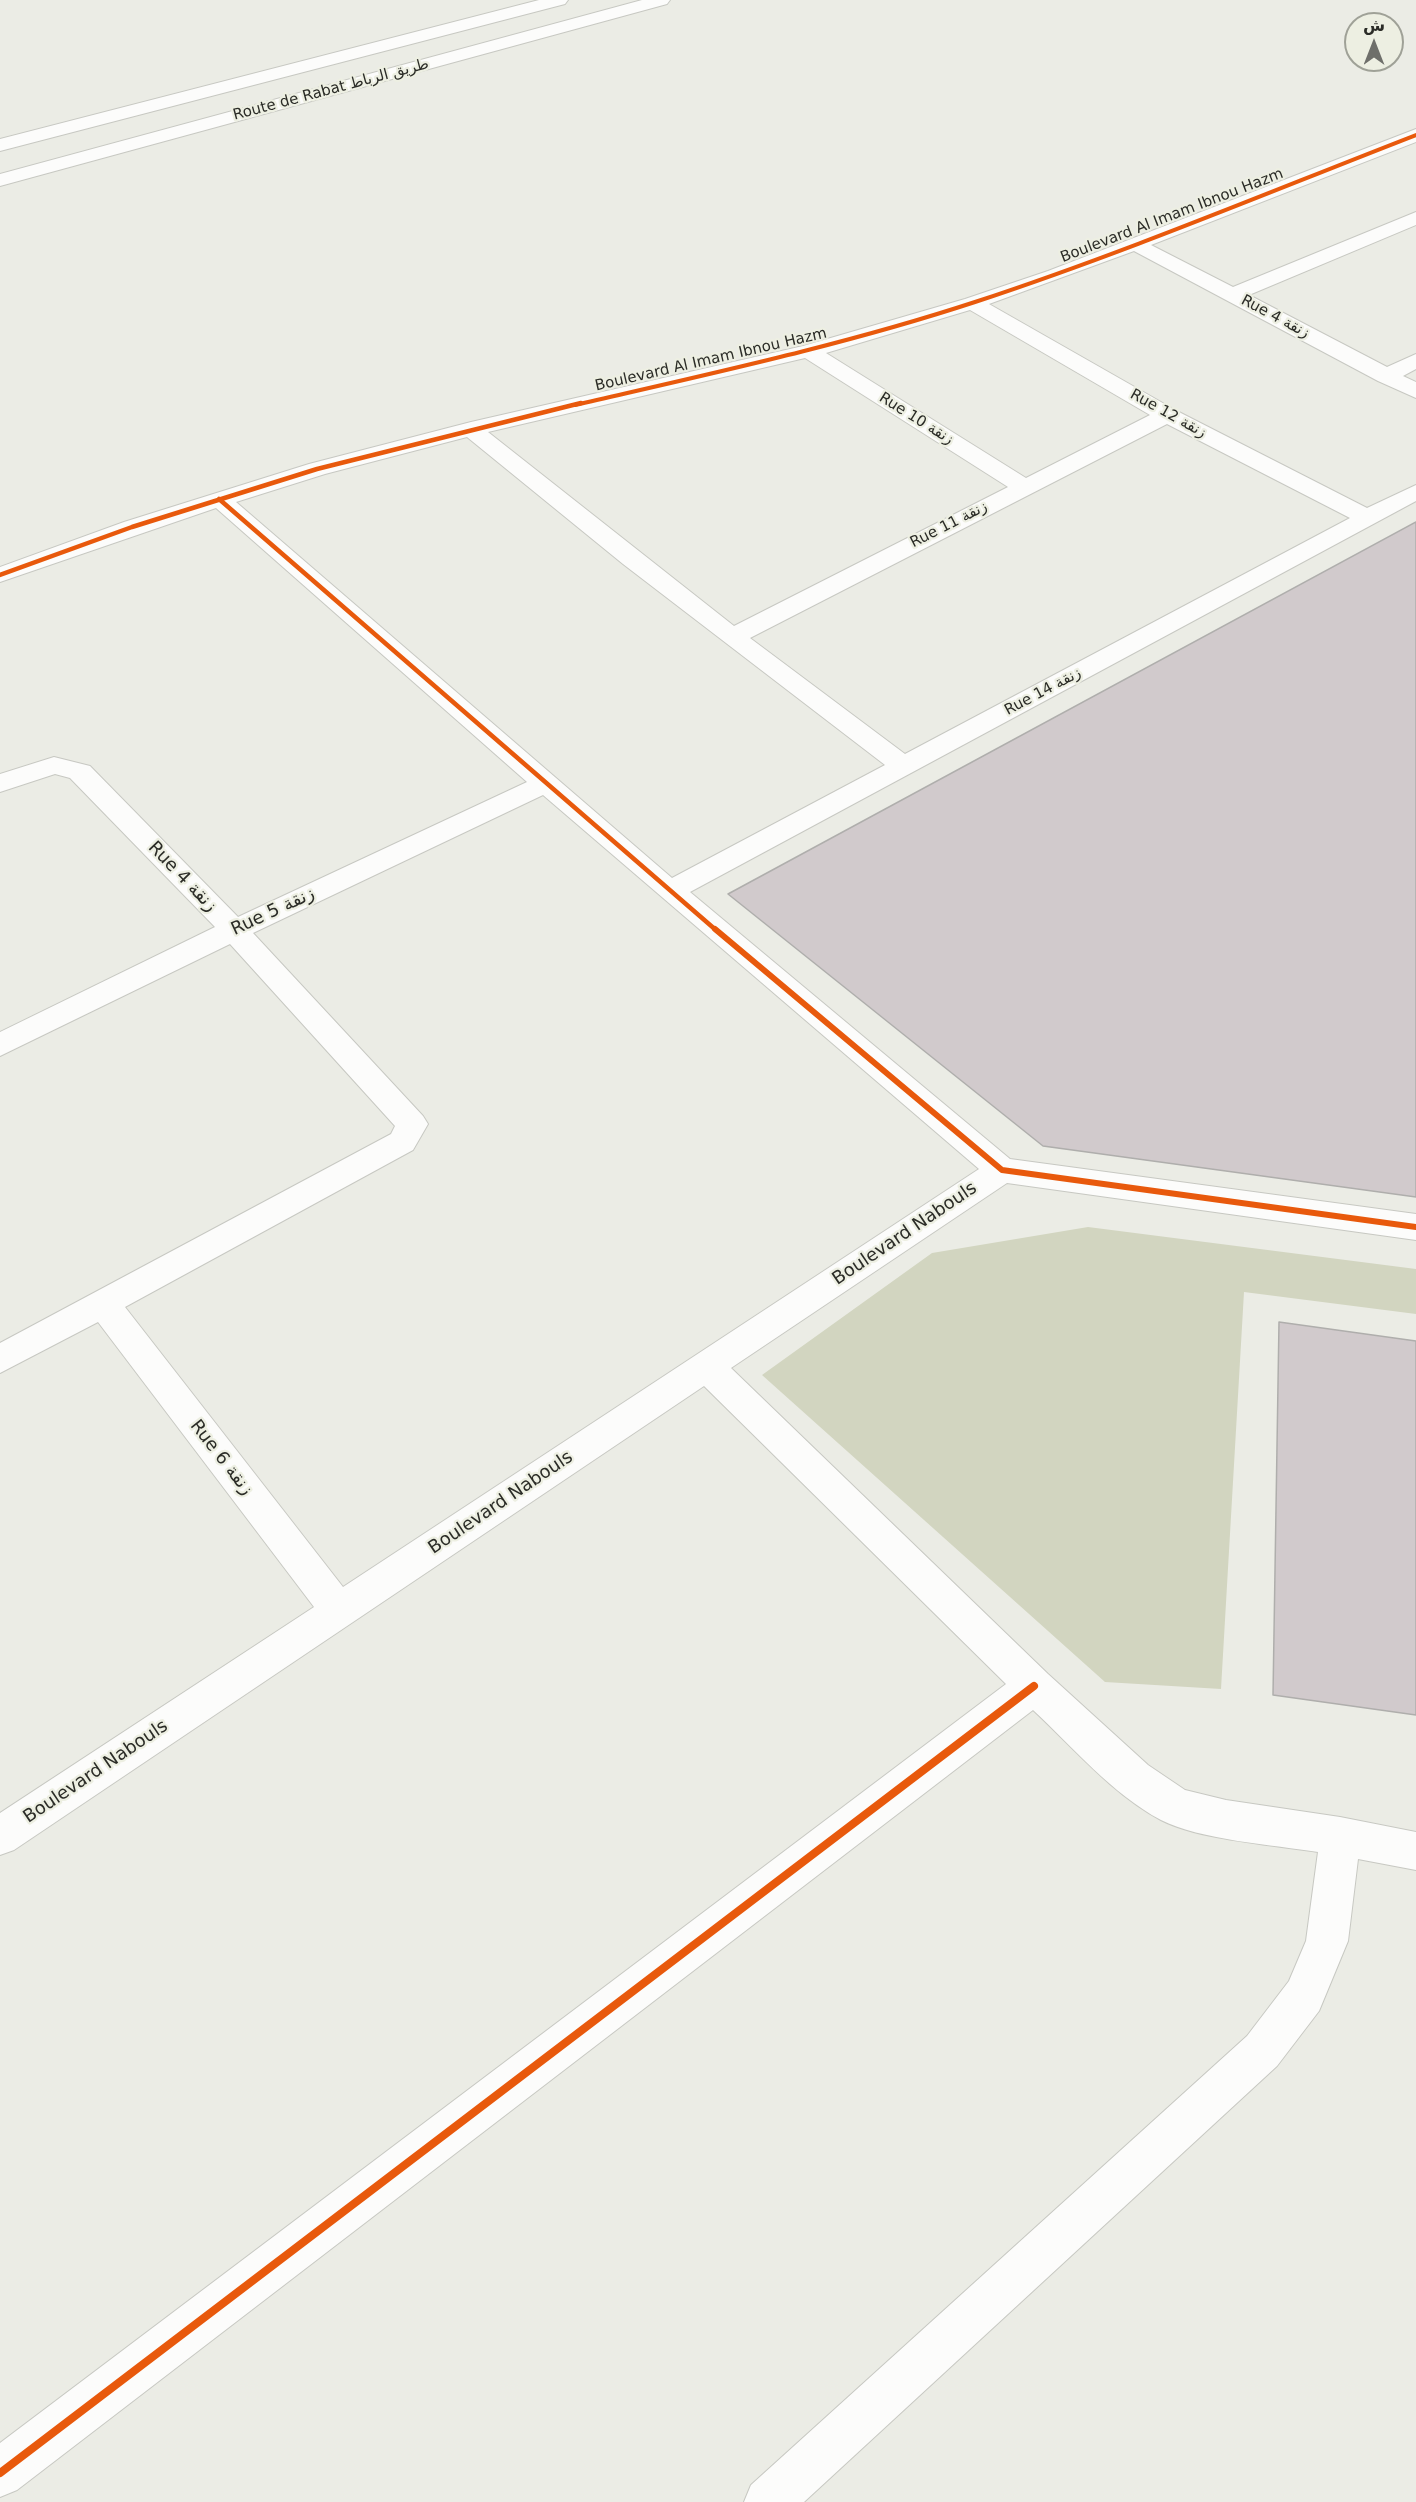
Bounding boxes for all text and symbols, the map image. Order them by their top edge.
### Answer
north arrow [1344,12,1404,72]
text: ش [1363,16,1385,35]
street label: Route de Rabat طريق الرباط [231,55,431,125]
street label: Boulevard Al Imam Ibnou Hazm [1058,165,1286,267]
street label: Rue 4 زنقة [1238,292,1312,342]
street label: Boulevard Al Imam Ibnou Hazm [593,325,829,395]
street label: Rue 12 زنقة [1127,386,1209,442]
street label: Rue 10 زنقة [876,389,956,449]
street label: Rue 11 زنقة [907,498,991,552]
street label: Rue 14 زنقة [1002,664,1084,720]
street label: Rue 4 زنقة [143,837,221,917]
street label: Rue 5 زنقة [228,883,318,941]
street label: Boulevard Nabouls [829,1178,981,1290]
street label: Rue 6 زنقة [185,1416,257,1500]
street label: Boulevard Nabouls [425,1447,577,1559]
street label: Boulevard Nabouls [20,1716,172,1828]

